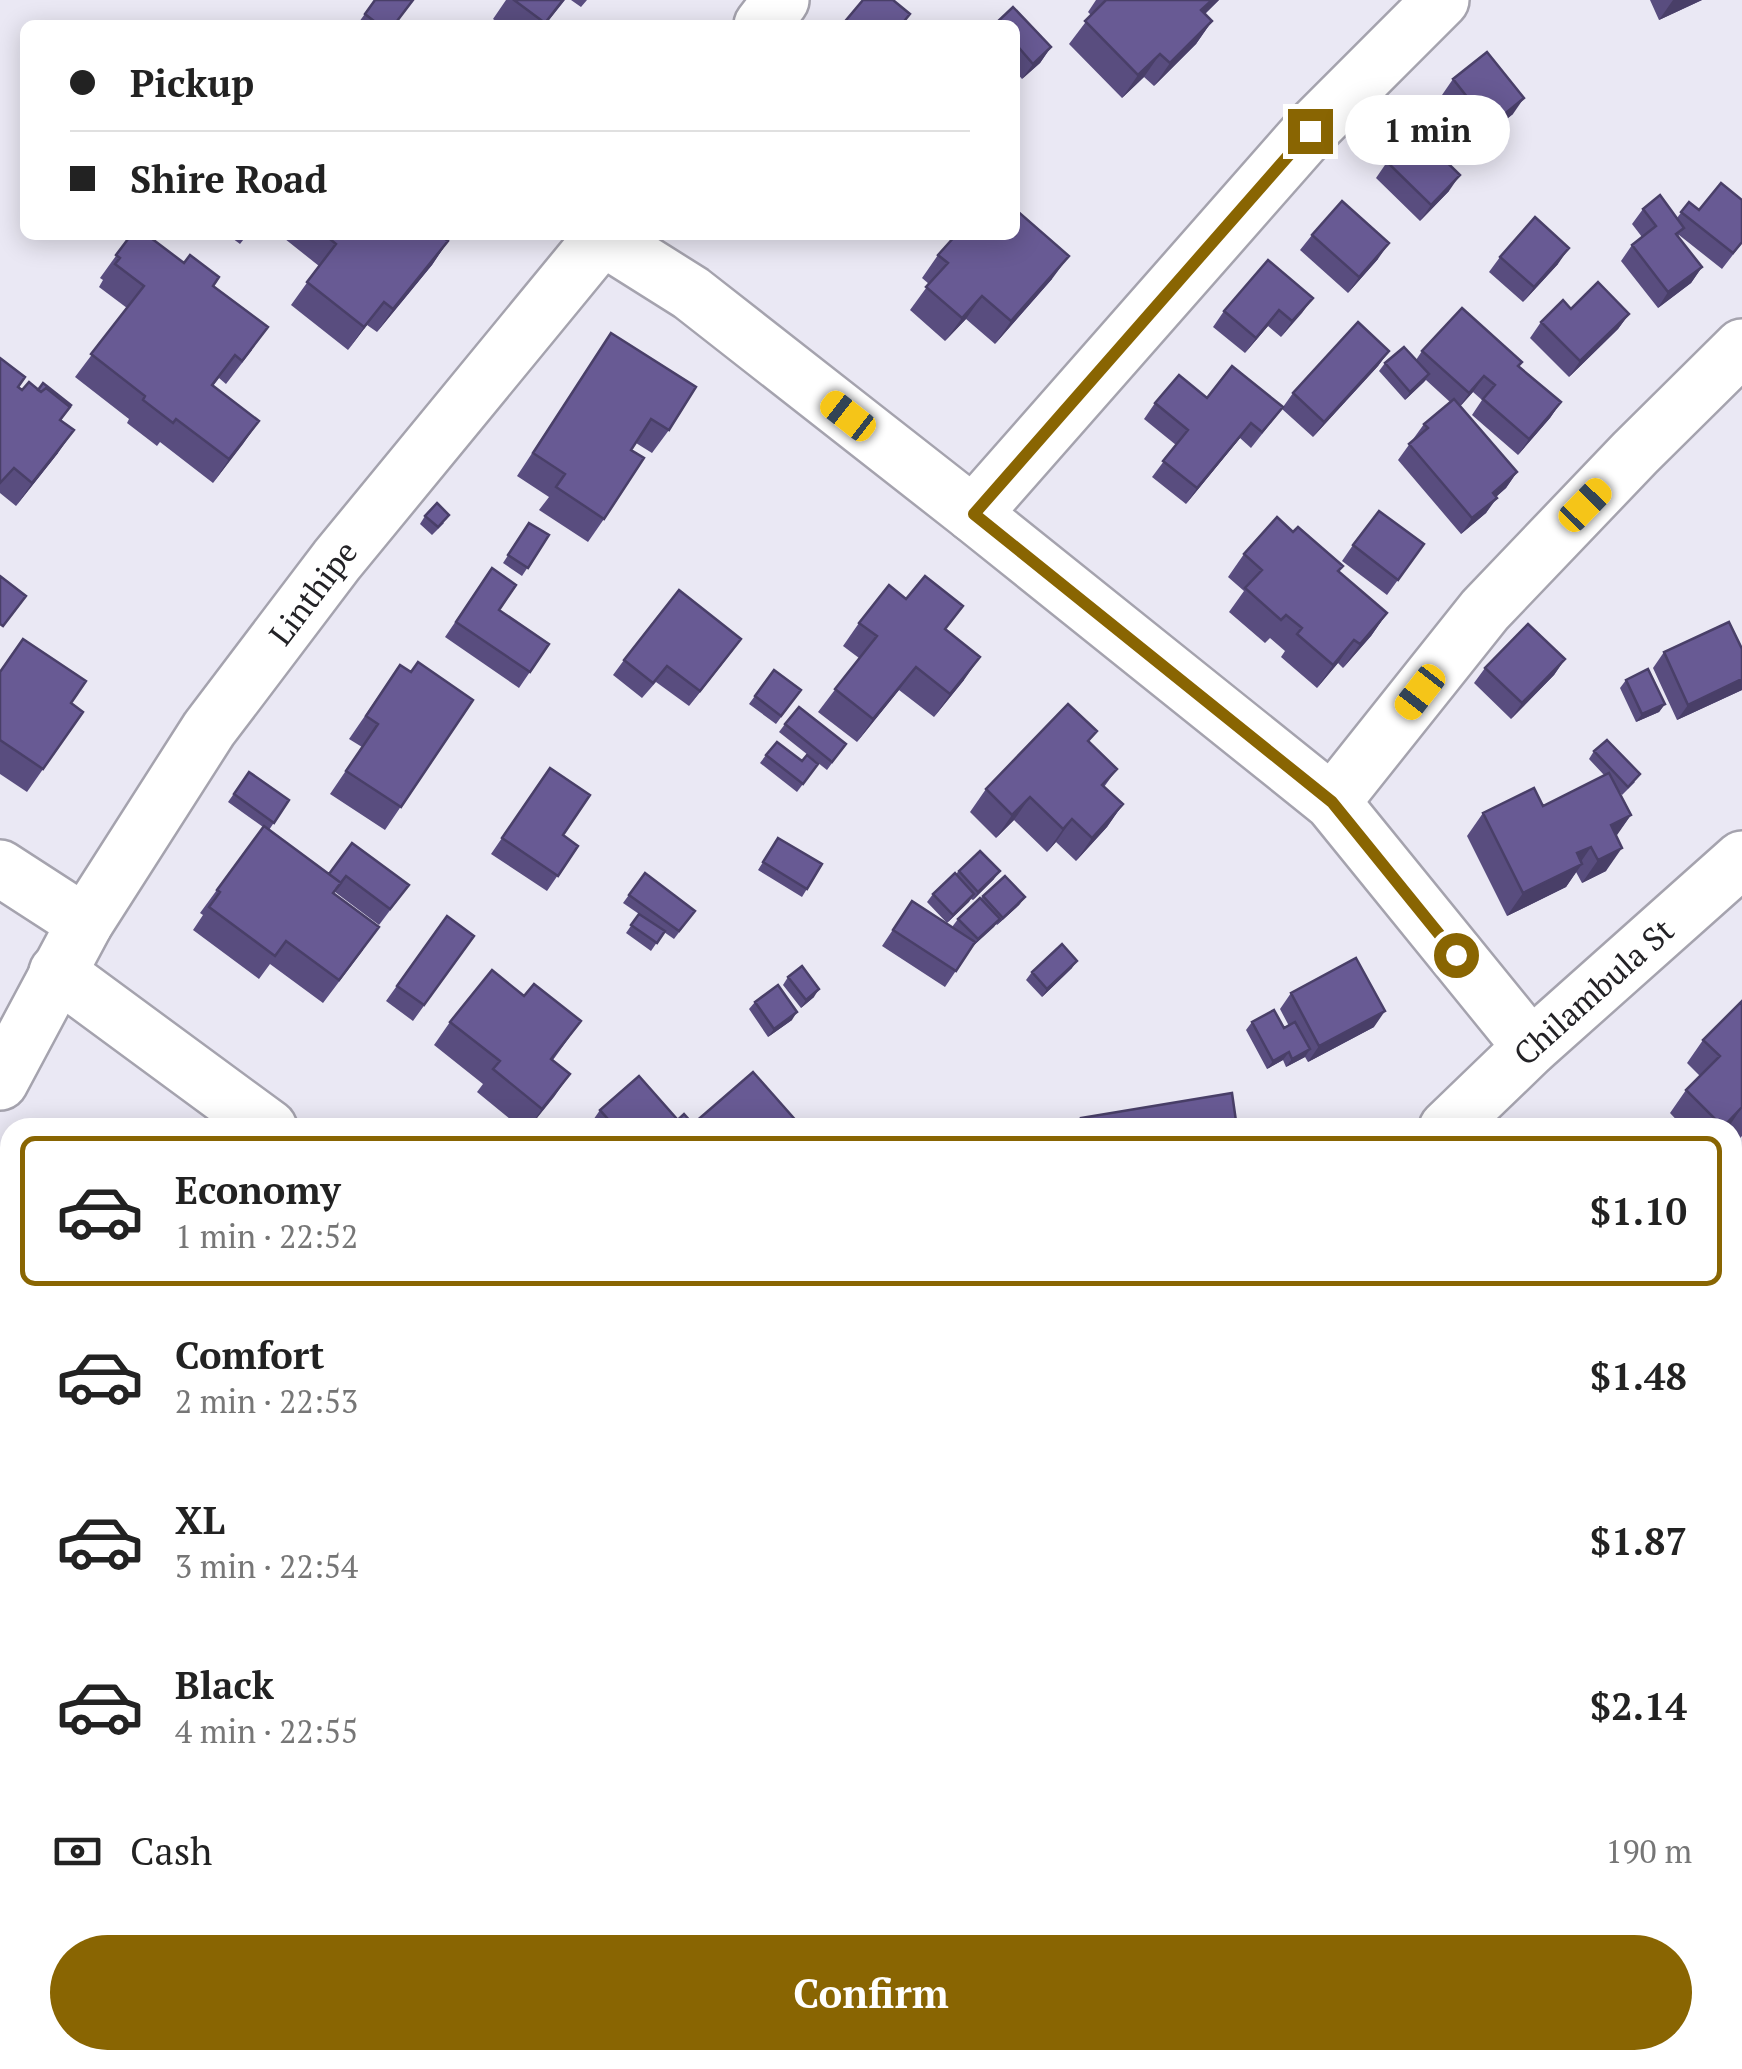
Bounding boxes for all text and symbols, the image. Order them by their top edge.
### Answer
text: Pickup [130,58,254,108]
callout: 1 min [1345,96,1510,166]
route end [1288,109,1333,154]
text: 1 min [1384,109,1471,151]
text: Shire Road [130,154,327,204]
car [815,386,881,446]
car [1553,473,1617,537]
street label: Linthipe [259,531,366,653]
car [1390,659,1450,725]
street label: Chilambula St [1504,909,1682,1074]
route start [1434,933,1479,978]
text: Economy [175,1165,341,1215]
icon: car [55,1166,145,1256]
text: $1.10 [1590,1186,1687,1236]
text: 1 min · 22:52 [175,1215,358,1257]
text: Comfort [175,1330,324,1380]
icon: car [55,1331,145,1421]
text: $1.48 [1590,1351,1687,1401]
text: 2 min · 22:53 [175,1380,358,1422]
text: XL [175,1495,225,1545]
icon: car [55,1496,145,1586]
text: $1.87 [1590,1516,1687,1566]
text: 3 min · 22:54 [175,1545,358,1587]
text: Black [175,1660,274,1710]
icon: car [55,1661,145,1751]
text: $2.14 [1590,1681,1687,1731]
text: 4 min · 22:55 [175,1710,358,1752]
icon: cash [50,1824,105,1879]
text: Cash [130,1826,212,1876]
text: 190 m [1605,1830,1692,1872]
button: Confirm [50,1935,1692,2050]

